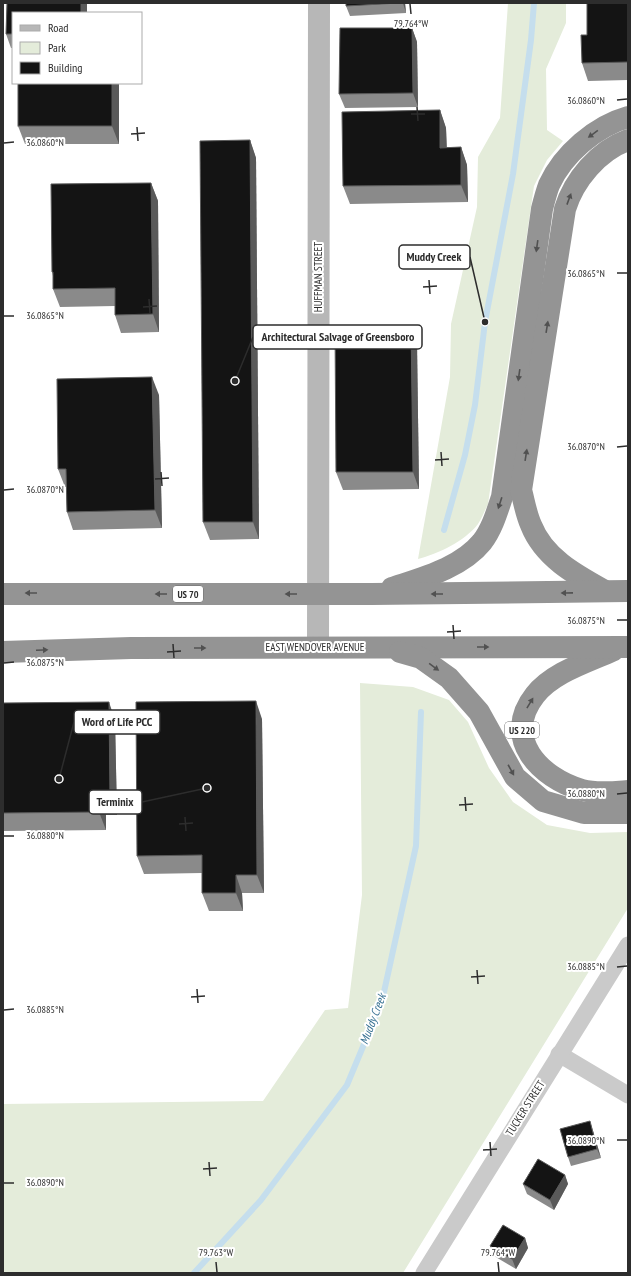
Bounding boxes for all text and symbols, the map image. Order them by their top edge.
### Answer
legend [12,12,142,84]
text: 79.764°W [394,17,428,30]
text: Road [48,20,68,35]
text: Park [48,40,66,55]
text: Building [48,60,83,75]
text: 36.0860°N [567,94,605,107]
one-way arrow [588,130,599,138]
text: 36.0860°N [26,136,64,149]
one-way arrow [566,192,572,204]
one-way arrow [534,240,540,252]
street label: HUFFMAN STREET [311,242,325,312]
callout: Muddy Creek [399,245,470,269]
text: Muddy Creek [407,249,461,264]
text: 36.0865°N [567,267,605,280]
text: 36.0865°N [26,309,64,322]
one-way arrow [544,320,550,333]
callout: Architectural Salvage of Greensboro [253,325,422,349]
text: Architectural Salvage of Greensboro [261,329,415,344]
one-way arrow [516,368,522,381]
text: 36.0870°N [567,440,605,453]
one-way arrow [524,449,530,461]
text: 36.0870°N [26,483,64,496]
one-way arrow [496,497,502,509]
road number: US 70 [173,586,203,602]
one-way arrow [561,589,573,596]
one-way arrow [25,590,37,597]
one-way arrow [154,591,167,597]
one-way arrow [284,591,297,597]
one-way arrow [430,591,443,597]
text: 36.0875°N [567,614,605,627]
street label: EAST WENDOVER AVENUE [265,640,365,654]
one-way arrow [477,644,489,651]
one-way arrow [194,645,207,651]
one-way arrow [36,647,48,654]
text: 36.0875°N [26,656,64,669]
one-way arrow [429,663,440,671]
one-way arrow [526,698,533,709]
callout: Word of Life PCC [74,710,160,734]
text: Word of Life PCC [81,714,153,729]
road number: US 220 [505,722,539,738]
one-way arrow [508,764,514,776]
text: 36.0880°N [567,787,605,800]
callout: Terminix [89,790,142,814]
text: Terminix [96,794,134,809]
text: 36.0880°N [26,829,64,842]
text: 36.0885°N [567,960,605,973]
water label: Muddy Creek [356,990,390,1046]
text: 36.0885°N [26,1003,64,1016]
street label: TUCKER STREET [502,1078,548,1138]
text: 36.0890°N [567,1134,605,1147]
text: 36.0890°N [26,1176,64,1189]
text: 79.763°W [199,1246,233,1259]
text: 79.764°W [481,1246,515,1259]

